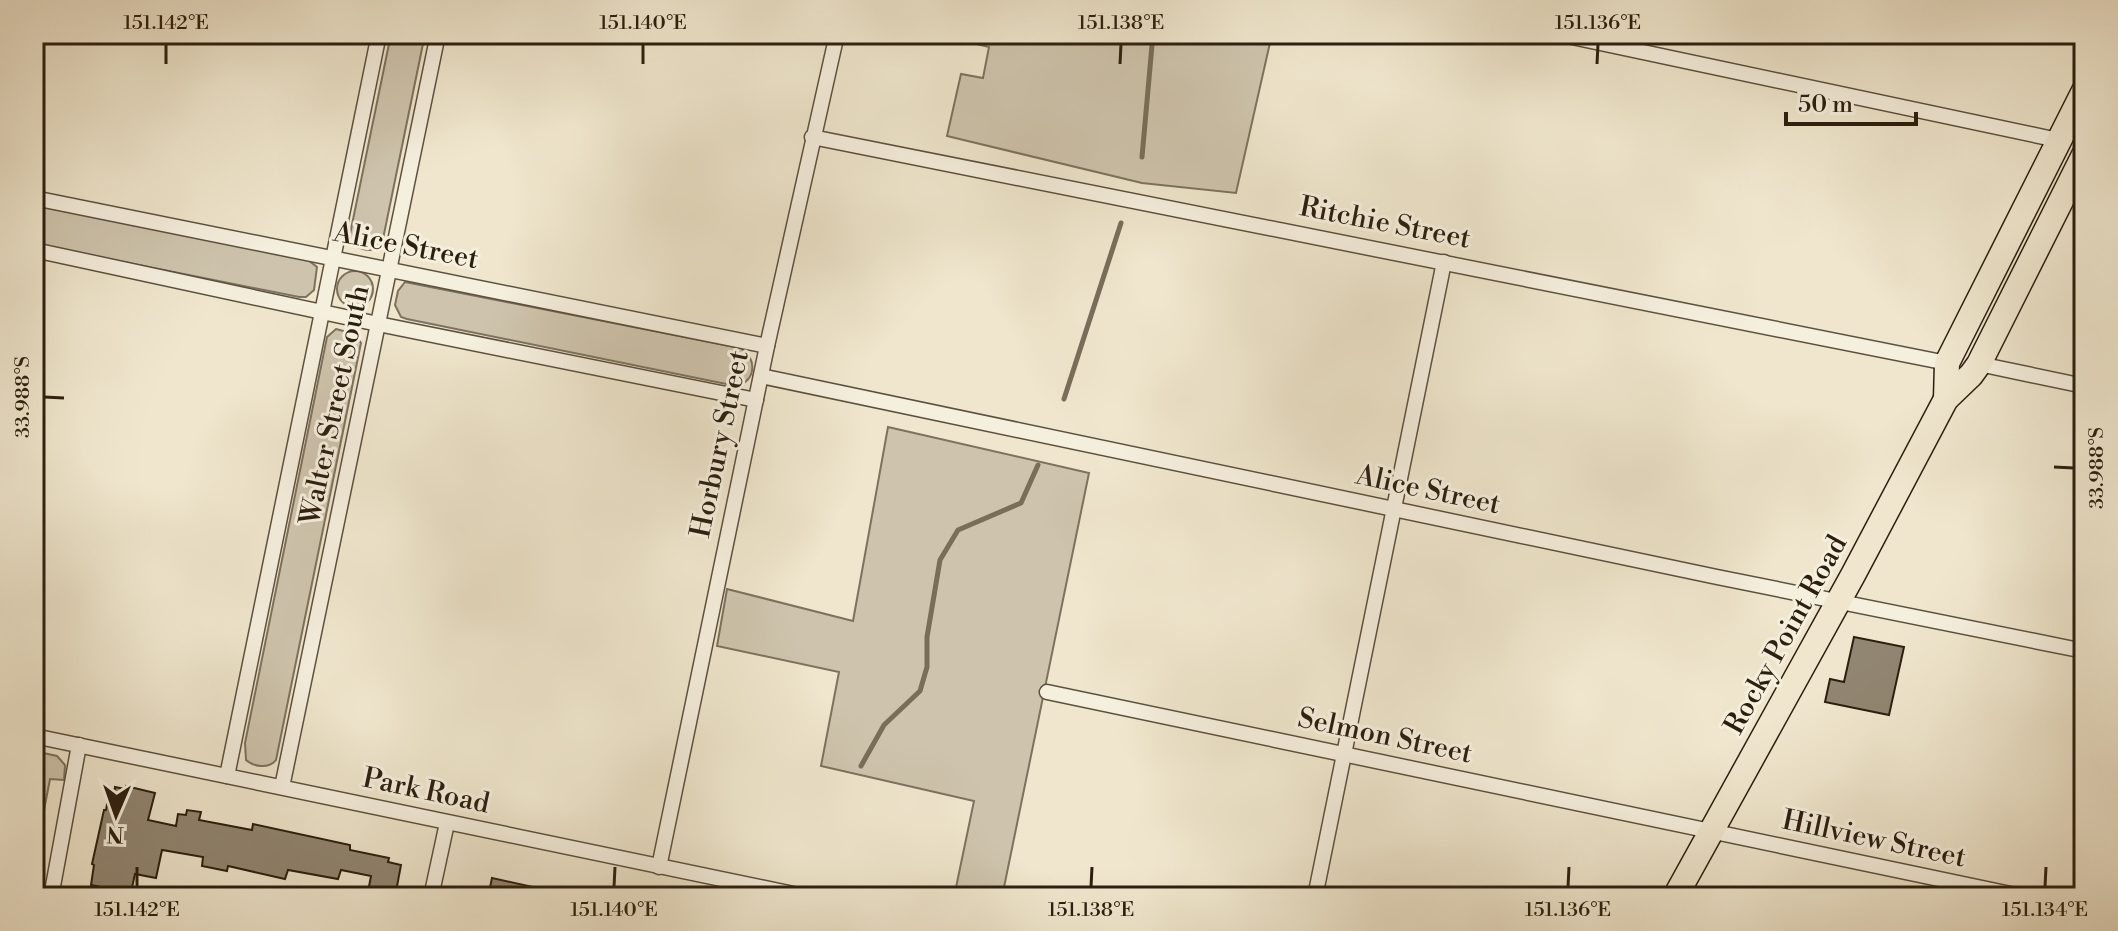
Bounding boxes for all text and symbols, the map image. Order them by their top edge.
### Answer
text: 151.142°E [123,11,209,36]
text: 151.140°E [599,11,687,36]
text: 151.138°E [1078,11,1164,36]
text: 151.136°E [1555,11,1641,36]
scale bar [1786,76,1916,126]
text: 50 m [1798,90,1853,120]
street label: Ritchie Street [1296,189,1474,257]
street label: Alice Street [330,215,481,277]
street label: Walter Street South [292,282,378,529]
street label: Horbury Street [683,347,757,541]
text: 33.988°S [11,356,36,438]
text: 33.988°S [2085,427,2110,509]
street label: Alice Street [1352,457,1504,522]
street label: Rocky Point Road [1717,529,1855,741]
street label: Selmon Street [1295,700,1475,772]
street label: Park Road [359,760,493,822]
north arrow [76,775,156,855]
street label: Hillview Street [1779,802,1969,876]
text: N [106,820,125,847]
text: 151.142°E [94,898,180,923]
text: 151.140°E [570,898,658,923]
text: 151.138°E [1048,898,1134,923]
text: 151.136°E [1525,898,1611,923]
text: 151.134°E [2002,898,2088,923]

